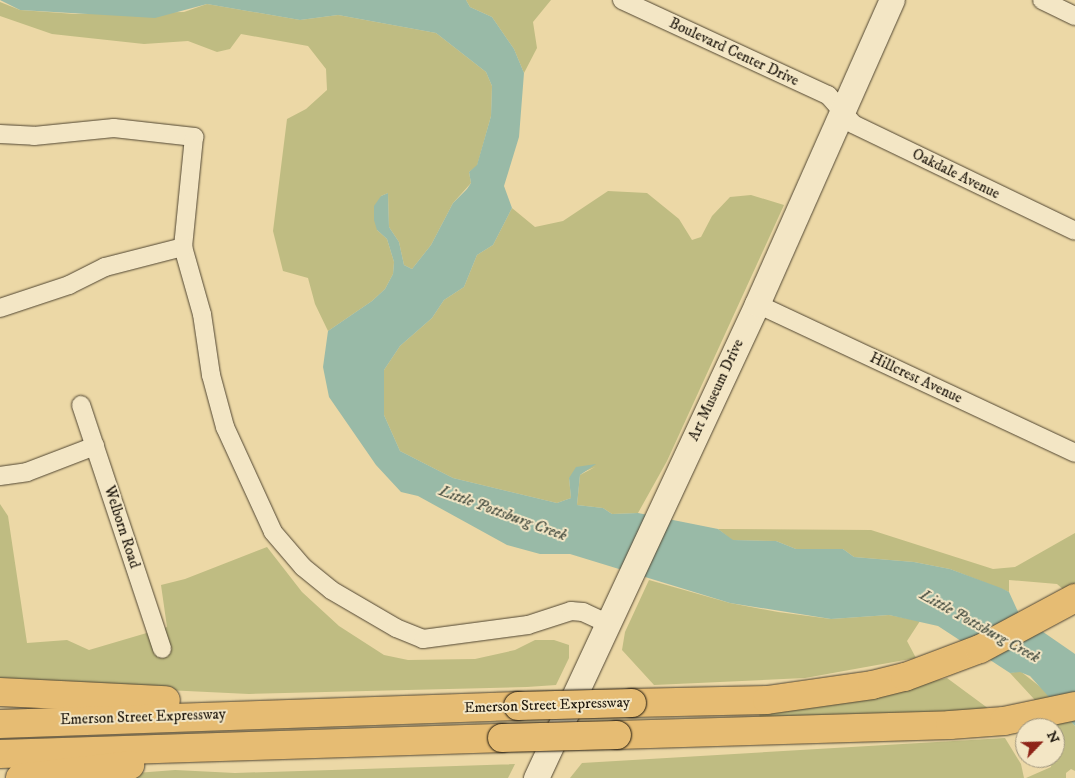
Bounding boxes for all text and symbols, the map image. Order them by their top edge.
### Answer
street label: Boulevard Center Drive [666,14,802,90]
street label: Oakdale Avenue [909,145,1003,203]
street label: Art Museum Drive [685,336,747,444]
street label: Hillcrest Avenue [867,349,965,407]
water label: Little Pottsburg Creek [437,481,569,545]
street label: Welborn Road [100,483,144,571]
water label: Little Pottsburg Creek [917,585,1043,667]
street label: Emerson Street Expressway [464,693,630,717]
street label: Emerson Street Expressway [60,705,226,729]
north arrow [1015,718,1065,768]
text: N [1042,728,1063,746]

